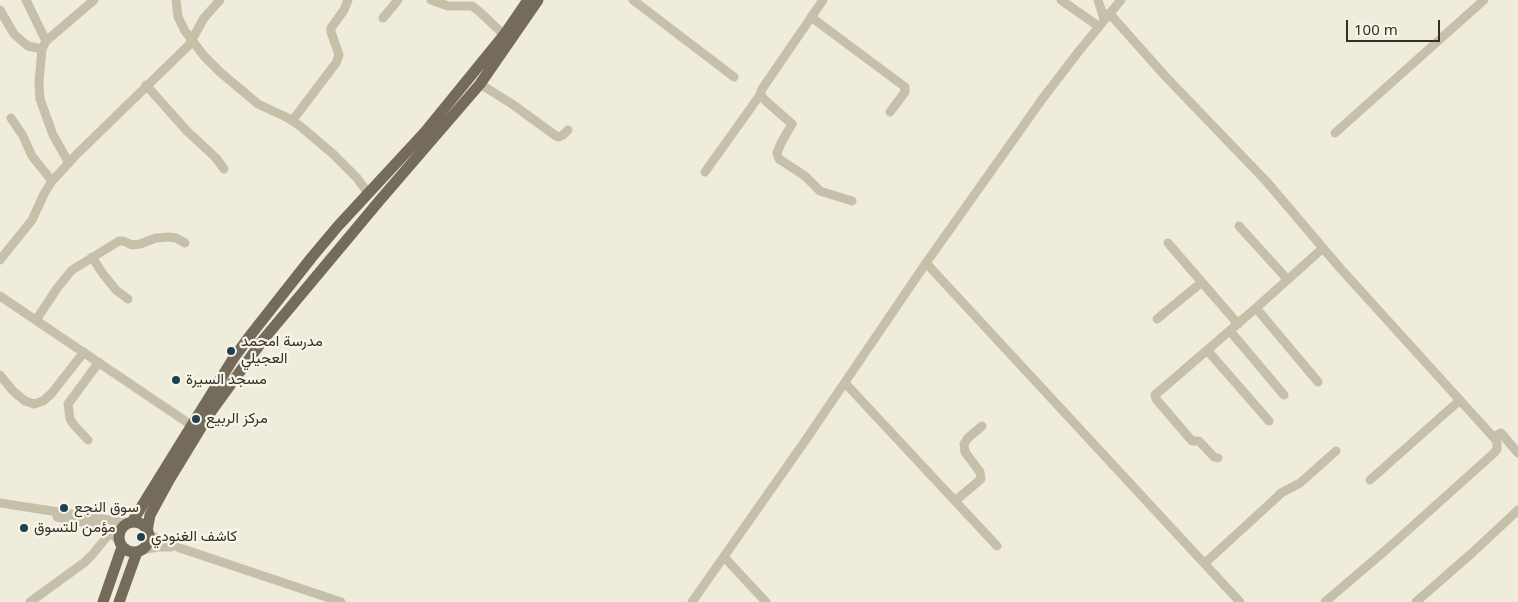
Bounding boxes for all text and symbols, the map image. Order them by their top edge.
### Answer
scale bar [1348,10,1442,42]
text: 100 m [1354,19,1398,39]
place label: مدرسة امحمد العجيلي [241,333,323,368]
marker: مدرسة امحمد العجيلي [225,345,237,357]
place label: مسجد السيرة [186,371,267,389]
marker: مسجد السيرة [170,374,182,386]
place label: مركز الربيع [206,410,268,428]
marker: مركز الربيع [190,413,202,425]
place label: سوق النجع [74,499,139,517]
marker: سوق النجع [58,502,70,514]
place label: مؤمن للتسوق [34,519,116,537]
marker: مؤمن للتسوق [18,522,30,534]
place label: كاشف الغنودي [151,528,237,546]
marker: كاشف الغنودي [135,531,147,543]

